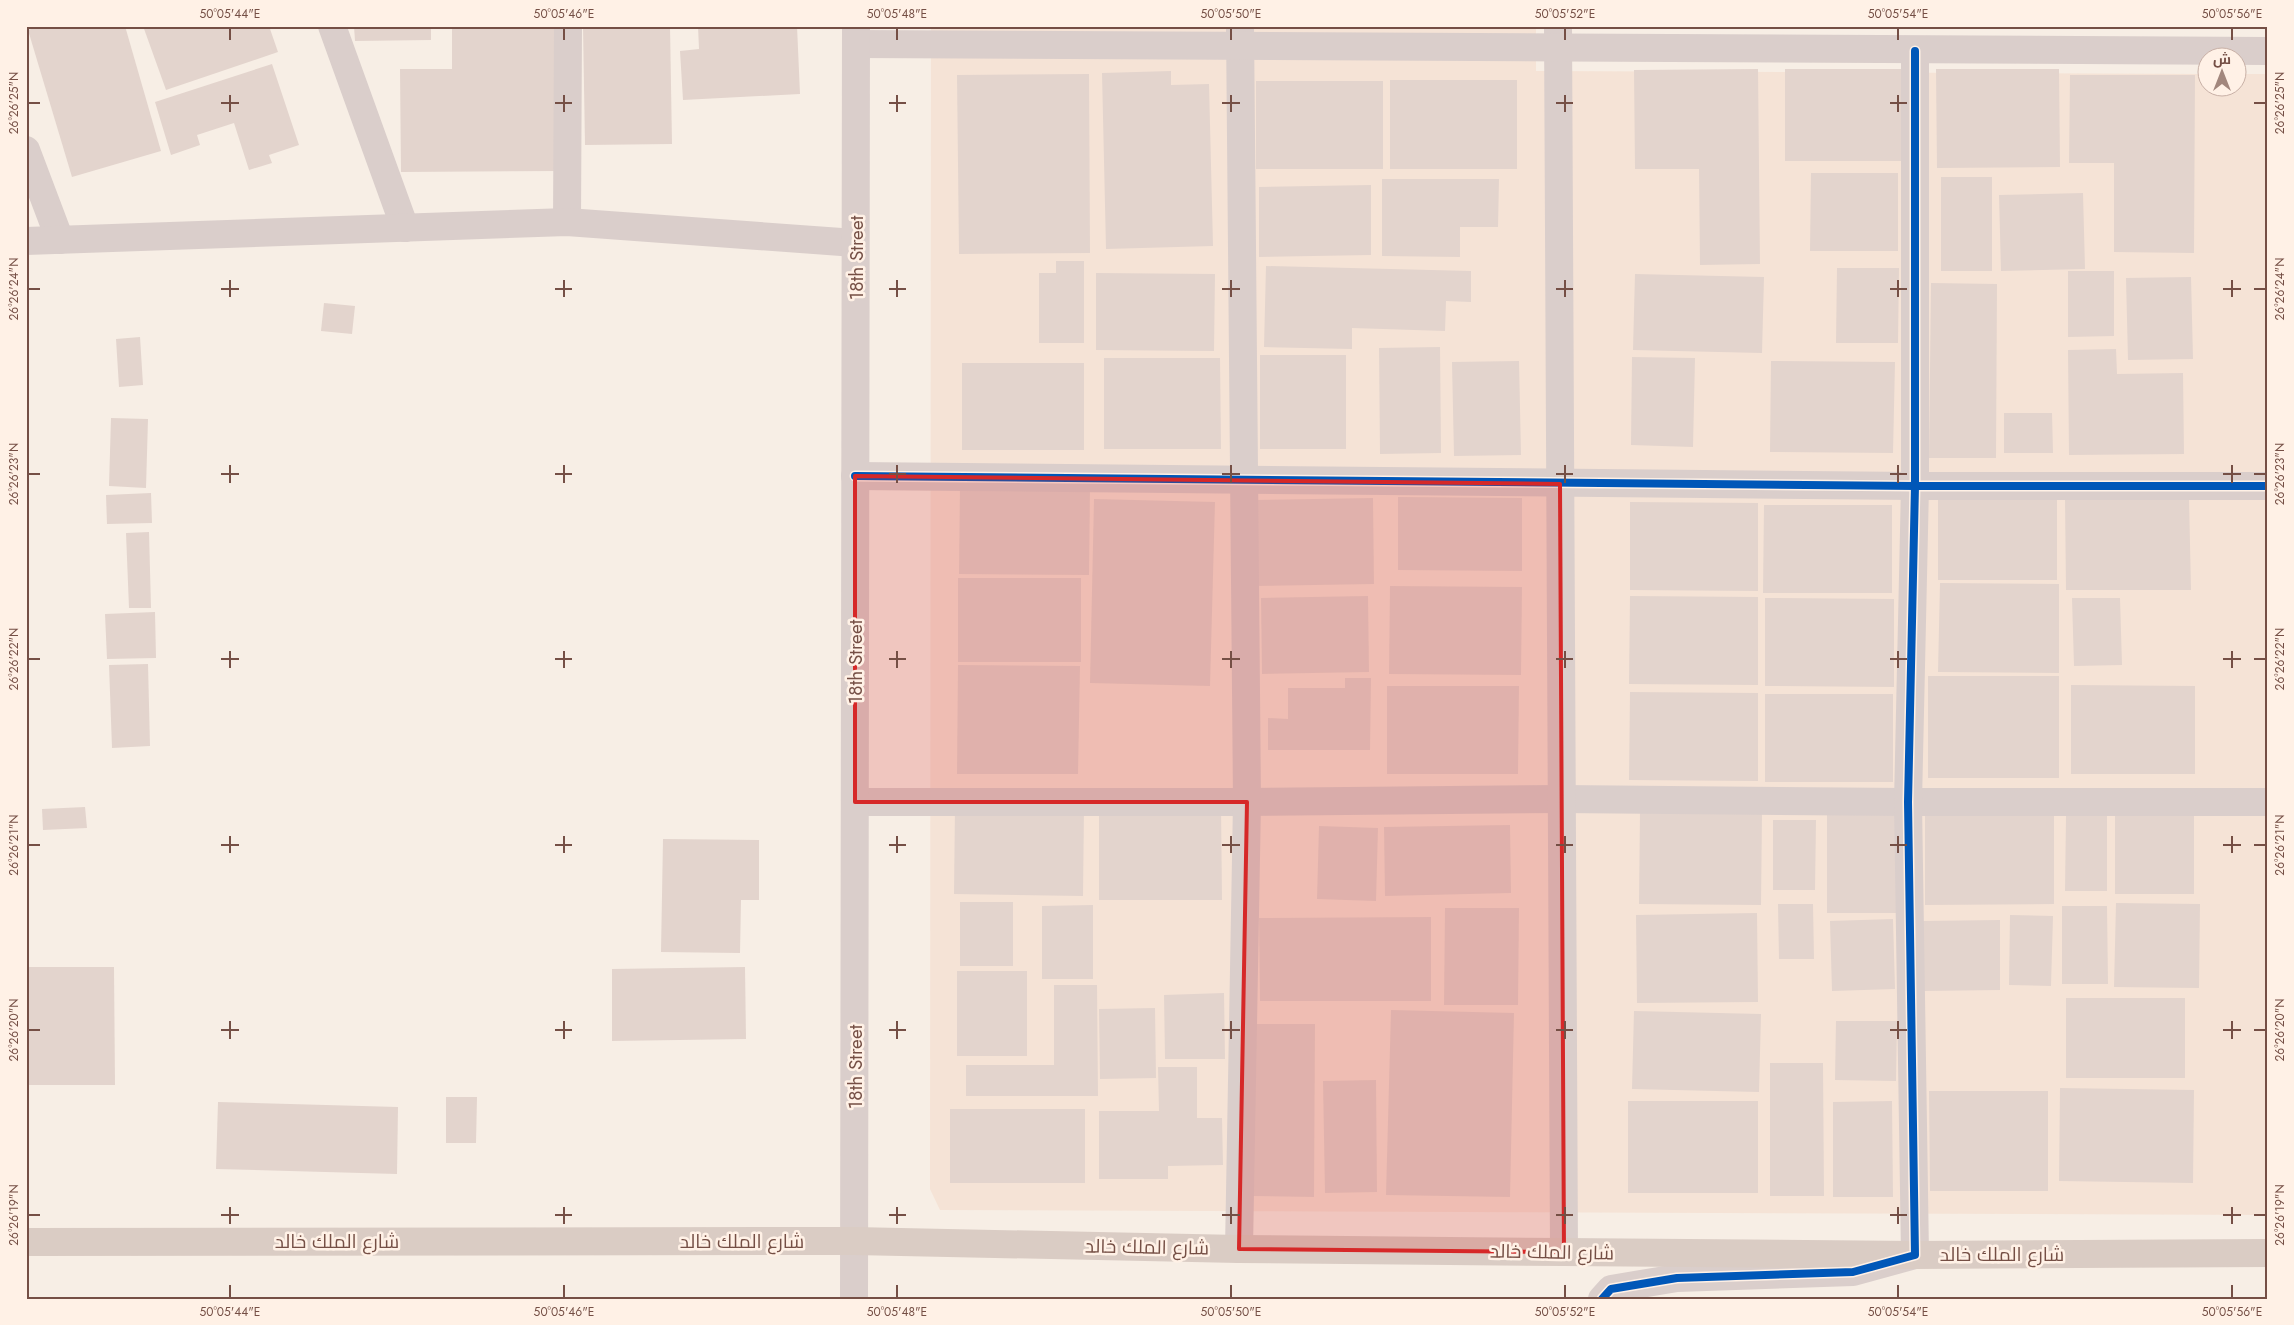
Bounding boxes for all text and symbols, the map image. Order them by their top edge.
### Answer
text: 50°05'44"E [200,5,260,23]
text: 50°05'46"E [534,5,594,23]
text: 50°05'48"E [867,5,927,23]
text: 50°05'50"E [1201,5,1261,23]
text: 50°05'52"E [1535,5,1595,23]
text: 50°05'54"E [1868,5,1928,23]
text: 50°05'56"E [2202,5,2262,23]
north arrow [2196,48,2246,98]
text: ش [2213,49,2231,69]
text: 26°26'25"N [5,72,23,134]
text: 26°26'25"N [2271,72,2289,134]
street label: 18th Street [843,215,870,300]
text: 26°26'24"N [5,258,23,320]
text: 26°26'24"N [2271,258,2289,320]
text: 26°26'23"N [5,443,23,505]
text: 26°26'23"N [2271,443,2289,505]
street label: 18th Street [842,619,869,704]
text: 26°26'22"N [5,628,23,690]
text: 26°26'22"N [2271,628,2289,690]
text: 26°26'21"N [5,814,23,876]
text: 26°26'21"N [2271,814,2289,876]
text: 26°26'20"N [5,998,23,1062]
text: 26°26'20"N [2271,998,2289,1062]
street label: 18th Street [842,1024,869,1109]
text: 26°26'19"N [5,1184,23,1246]
text: 26°26'19"N [2271,1184,2289,1246]
street label: شارع الملك خالد [275,1228,399,1255]
street label: شارع الملك خالد [680,1228,804,1255]
street label: شارع الملك خالد [1085,1232,1209,1262]
street label: شارع الملك خالد [1490,1237,1614,1267]
street label: شارع الملك خالد [1940,1241,2064,1268]
text: 50°05'44"E [200,1303,260,1321]
text: 50°05'46"E [534,1303,594,1321]
text: 50°05'48"E [867,1303,927,1321]
text: 50°05'50"E [1201,1303,1261,1321]
text: 50°05'52"E [1535,1303,1595,1321]
text: 50°05'54"E [1868,1303,1928,1321]
text: 50°05'56"E [2202,1303,2262,1321]

